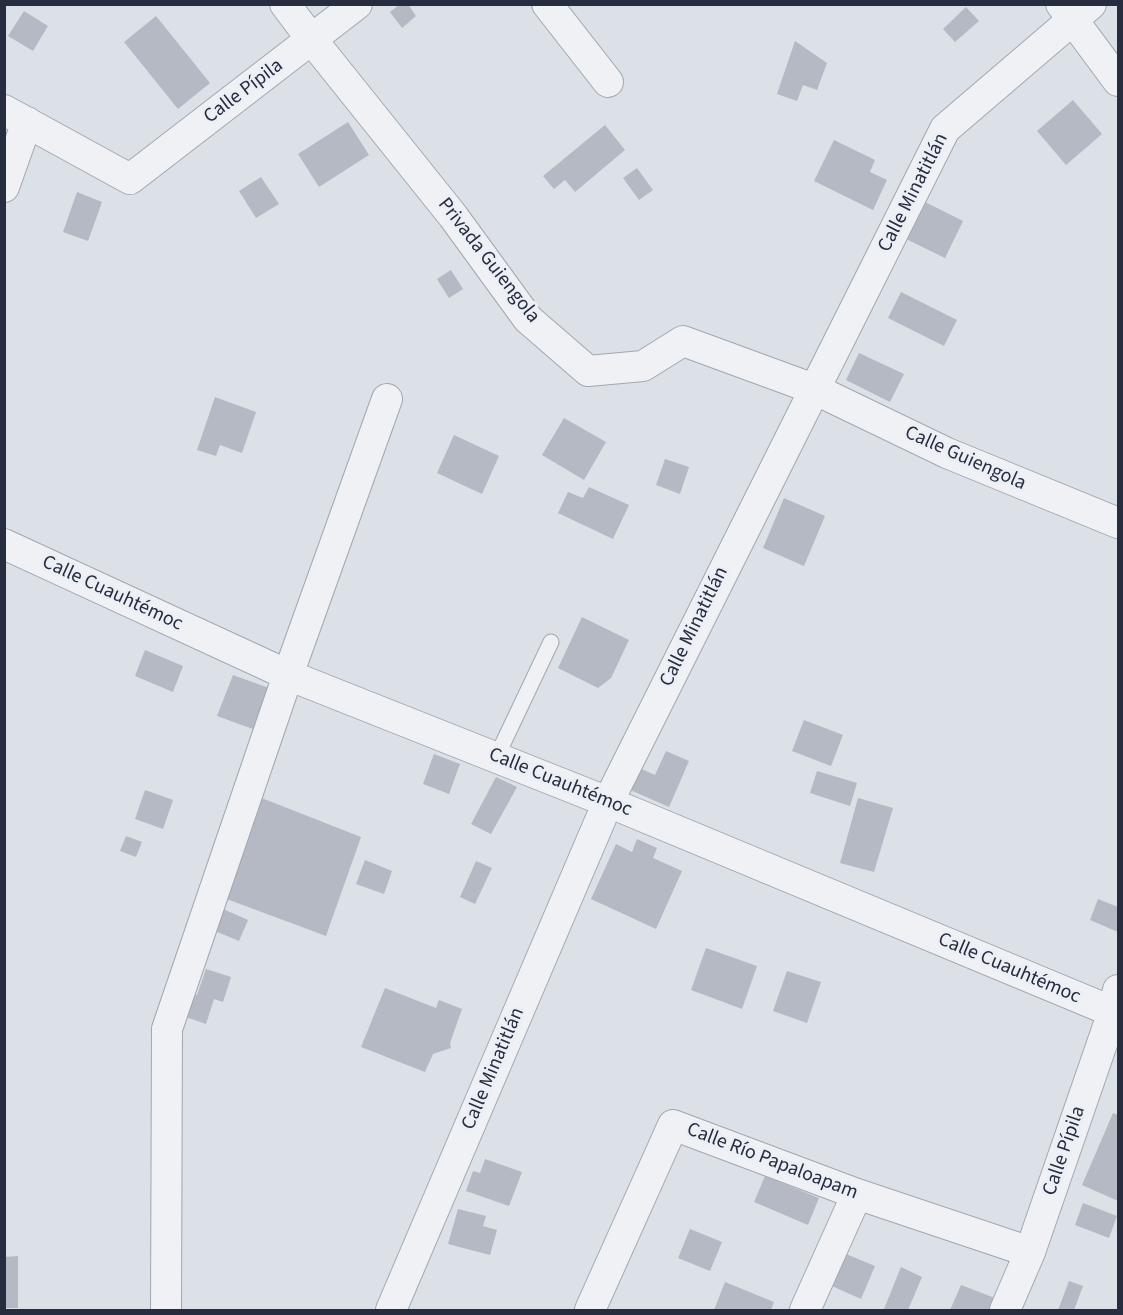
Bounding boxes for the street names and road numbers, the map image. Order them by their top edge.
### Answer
street label: Calle Pípila [200,54,288,130]
street label: Calle Minatitlán [874,129,954,257]
street label: Privada Guiengola [432,194,544,328]
street label: Calle Guiengola [901,422,1029,496]
street label: Calle Cuauhtémoc [38,551,186,637]
street label: Calle Minatitlán [656,563,734,691]
street label: Calle Cuauhtémoc [485,743,635,823]
street label: Calle Cuauhtémoc [934,928,1084,1010]
street label: Calle Minatitlán [457,1004,531,1134]
street label: Calle Pípila [1039,1103,1091,1199]
street label: Calle Río Papaloapam [683,1118,861,1206]

